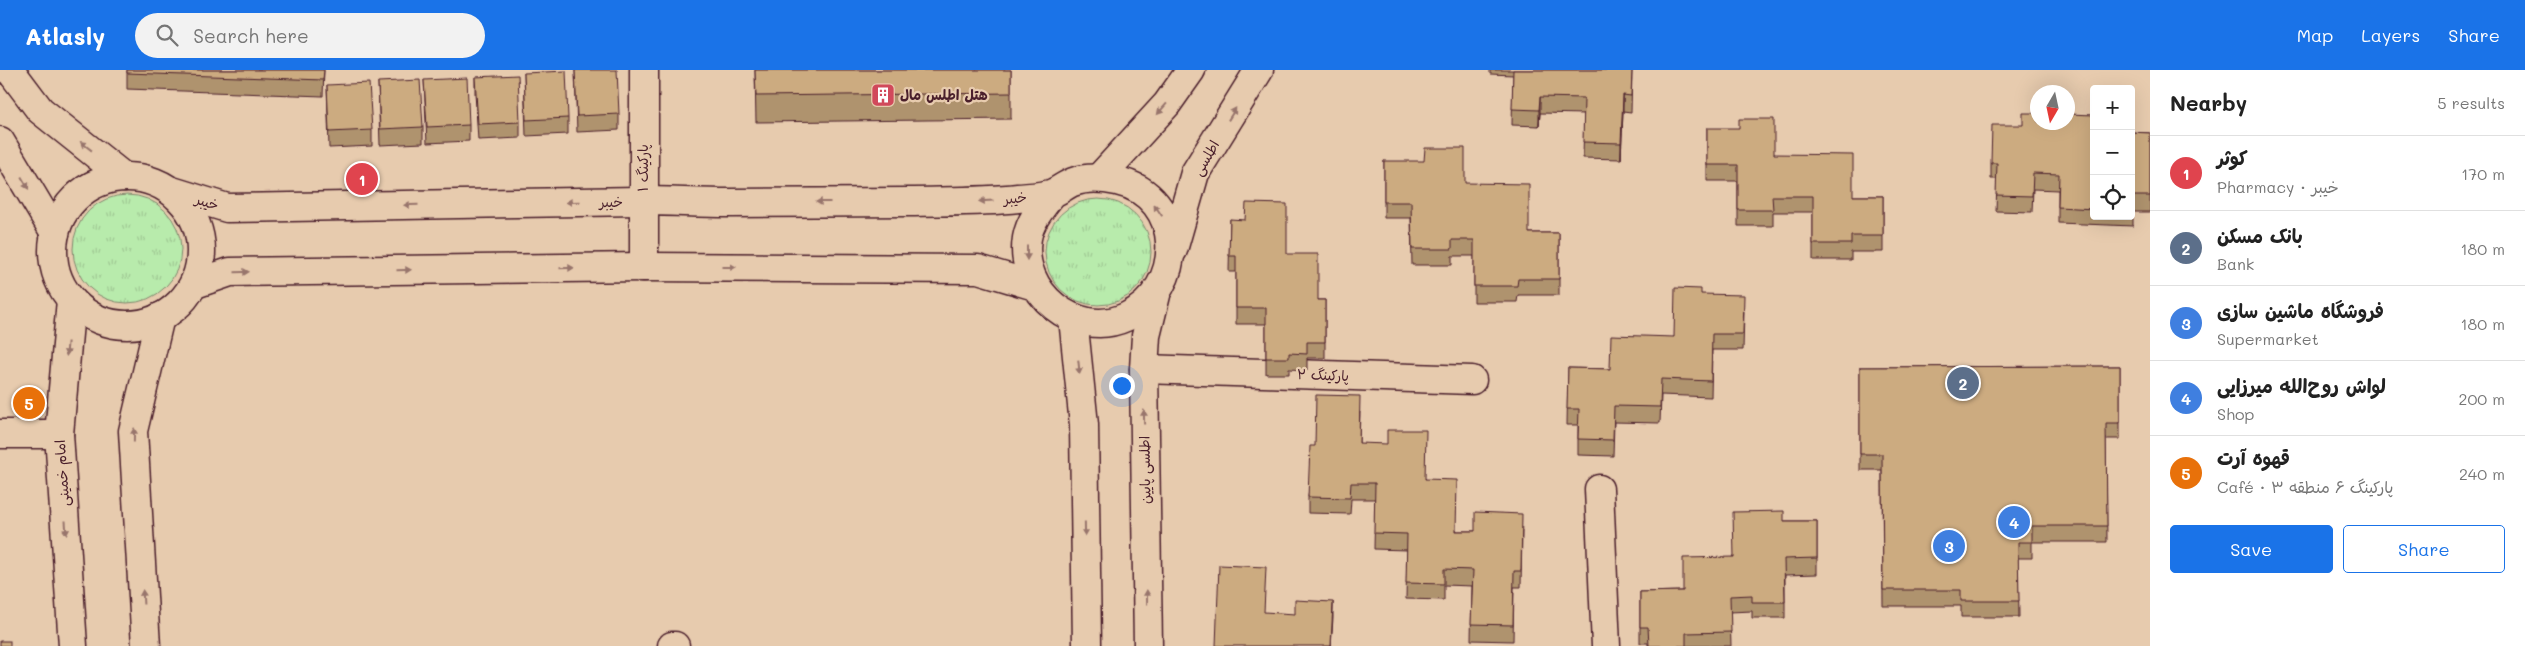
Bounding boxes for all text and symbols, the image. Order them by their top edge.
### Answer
search box [135,13,485,58]
text: Atlasly [25,20,105,51]
icon: search [153,21,181,49]
text: Search here [193,23,309,48]
text: Map [2297,23,2333,47]
text: Layers [2361,23,2420,47]
text: Share [2448,23,2500,47]
building icon: هتل اطلس مال [870,82,896,108]
place label: هتل اطلس مال [900,85,988,104]
north arrow [2030,85,2075,130]
map controls [2090,85,2135,220]
button: + [2090,85,2135,130]
text: Nearby [2170,89,2247,116]
text: 5 results [2437,92,2505,113]
one-way arrow [1156,102,1168,114]
one-way arrow [1228,108,1237,121]
button: − [2090,130,2135,175]
street label: اطلسی [1188,136,1223,179]
one-way arrow [80,141,93,152]
street label: پارکینگ ۱ [633,144,653,192]
text: کوثر [2217,145,2248,170]
pin: 1 [346,160,378,198]
text: 1 [2182,163,2190,184]
text: 170 m [2461,163,2505,184]
button: locate [2090,175,2135,220]
one-way arrow [20,176,29,189]
text: Pharmacy · خیبر [2217,176,2339,197]
street label: خیبر [1001,187,1028,208]
street label: خیبر [192,189,221,214]
street label: خیبر [598,192,623,211]
one-way arrow [977,197,993,205]
one-way arrow [565,198,581,206]
one-way arrow [815,198,831,206]
one-way arrow [402,201,418,209]
one-way arrow [1153,204,1163,217]
text: بانک مسکن [2217,223,2303,248]
text: 2 [2182,238,2190,259]
text: 180 m [2460,238,2505,259]
one-way arrow [1023,246,1031,262]
text: Bank [2217,253,2254,274]
one-way arrow [559,263,575,271]
one-way arrow [722,263,738,271]
one-way arrow [397,266,413,274]
one-way arrow [234,268,250,276]
text: فروشگاه ماشین سازی [2217,298,2384,323]
text: 3 [2181,313,2191,334]
text: 180 m [2460,313,2505,334]
text: Supermarket [2217,328,2319,349]
one-way arrow [63,341,71,357]
one-way arrow [1075,359,1083,375]
street label: پارکینگ ۲ [1297,364,1349,386]
pin: 2 [1947,364,1979,402]
your location [1109,373,1135,399]
text: لواش روح‌الله میرزایی [2217,373,2386,398]
pin: 5 [13,384,45,422]
text: 4 [2181,388,2191,409]
text: 200 m [2458,388,2505,409]
text: Shop [2217,403,2254,424]
one-way arrow [1140,409,1148,425]
one-way arrow [130,427,138,443]
street label: اطلسی پایین [1134,436,1156,504]
street label: امام خمینی [50,439,75,507]
text: قهوه آرت [2217,445,2290,470]
text: 5 [2181,463,2191,484]
text: 240 m [2459,463,2505,484]
text: Café · پارکینگ ۶ منطقه ۳ [2217,476,2393,497]
pin: 4 [1998,503,2030,541]
one-way arrow [62,520,70,536]
one-way arrow [1081,521,1089,537]
button: Save [2170,525,2333,573]
button: Share [2343,525,2505,573]
pin: 3 [1933,527,1965,565]
one-way arrow [138,589,146,605]
one-way arrow [1143,589,1151,605]

